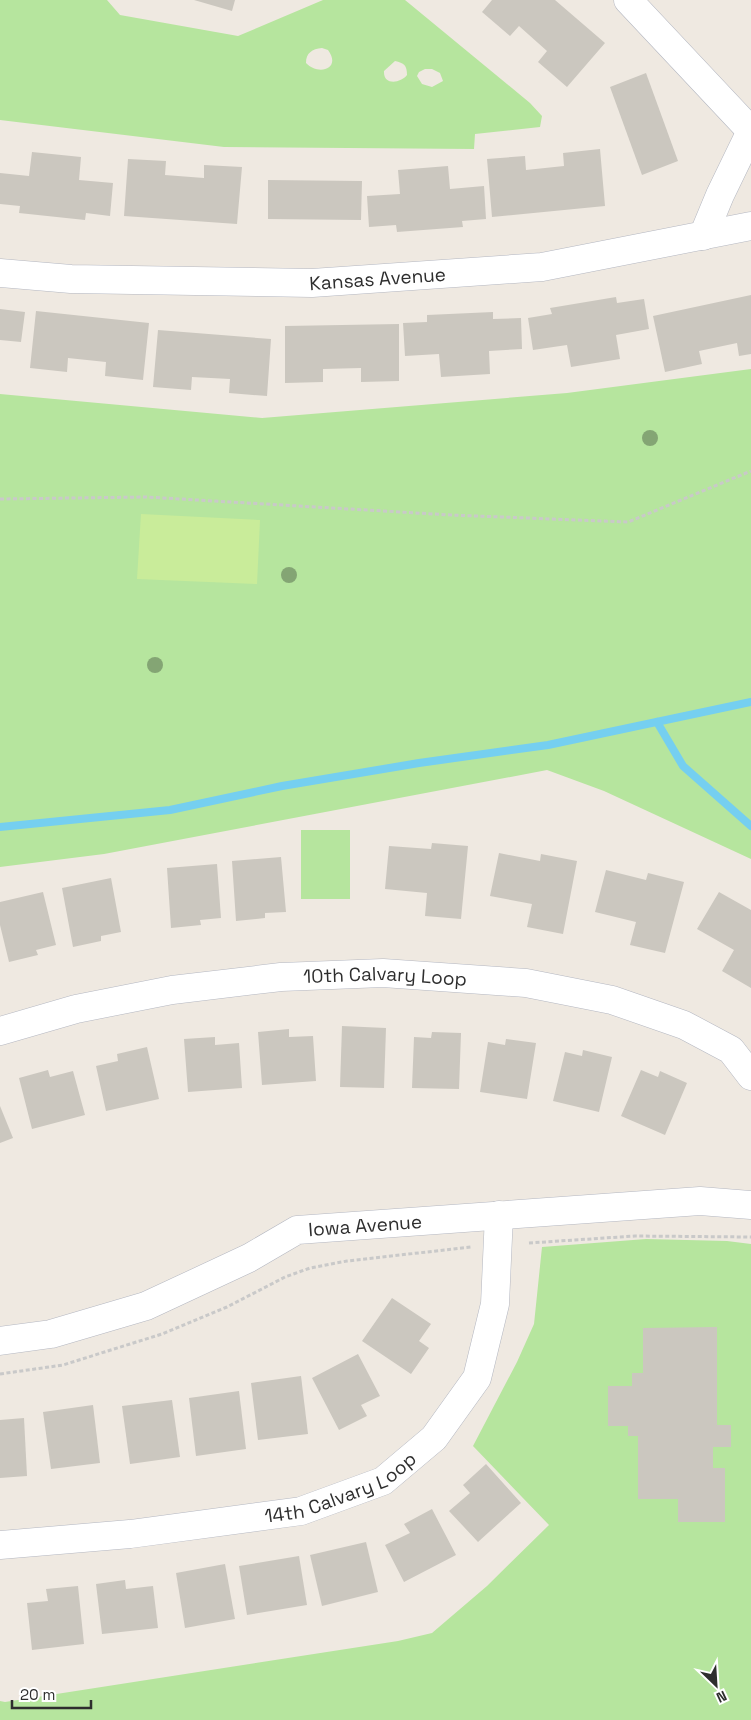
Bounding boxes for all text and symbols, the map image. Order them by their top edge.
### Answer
street label: Kansas Avenue [308,262,447,296]
street label: 10th Calvary Loop [303,961,468,992]
street label: Iowa Avenue [307,1209,423,1242]
street label: 14th Calvary Loop [263,1446,422,1529]
north arrow [691,1660,741,1710]
scale bar [12,1678,91,1710]
text: 20 m [20,1685,55,1704]
text: N [713,1687,730,1707]

